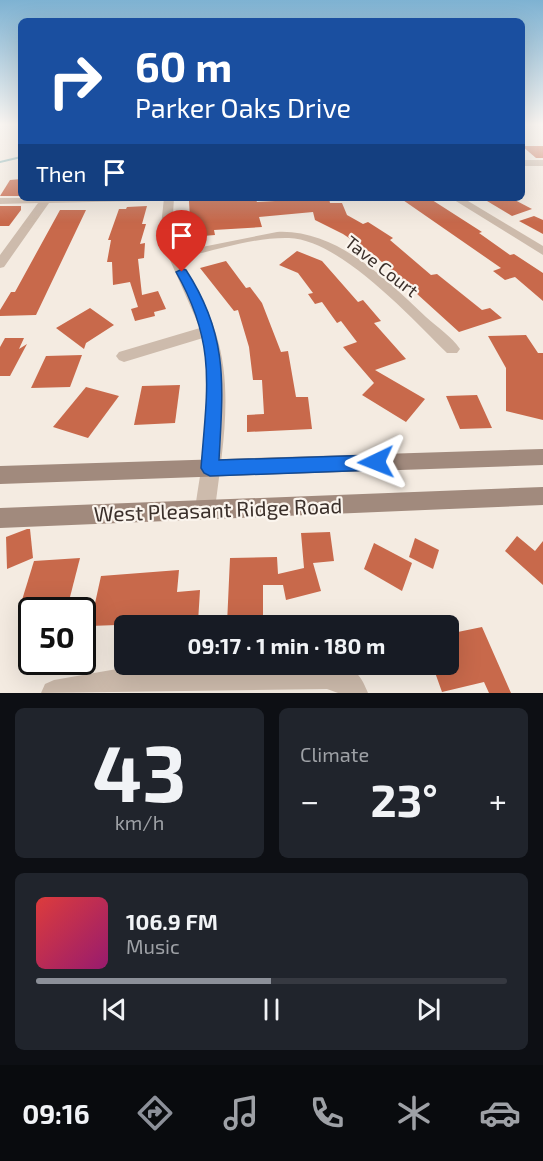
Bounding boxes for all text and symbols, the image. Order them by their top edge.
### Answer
text: 60 m [135,40,232,90]
icon: right [36,42,114,120]
text: Parker Oaks Drive [135,91,351,123]
icon: arrive [98,156,131,189]
text: Then [36,160,86,186]
pin [156,210,207,272]
icon: arrive [165,219,198,252]
street label: Tave Court [341,231,423,301]
position arrow [344,430,408,494]
street label: West Pleasant Ridge Road [93,492,343,526]
speed limit sign: 50 [18,597,96,675]
text: 09:17 · 1 min · 180 m [188,632,385,658]
text: 43 [93,724,186,818]
text: Climate [300,742,369,766]
text: 23° [370,772,438,826]
text: − [300,780,319,820]
text: + [489,780,507,820]
text: km/h [115,810,164,834]
text: 106.9 FM [126,908,218,934]
text: Music [126,934,180,958]
icon: previous [98,993,131,1026]
icon: pause [255,993,288,1026]
icon: next [412,993,445,1026]
icon: directions [134,1092,176,1134]
icon: music [220,1092,262,1134]
icon: phone [306,1092,348,1134]
icon: climate [393,1092,435,1134]
icon: car [479,1092,521,1134]
text: 09:16 [22,1097,90,1129]

